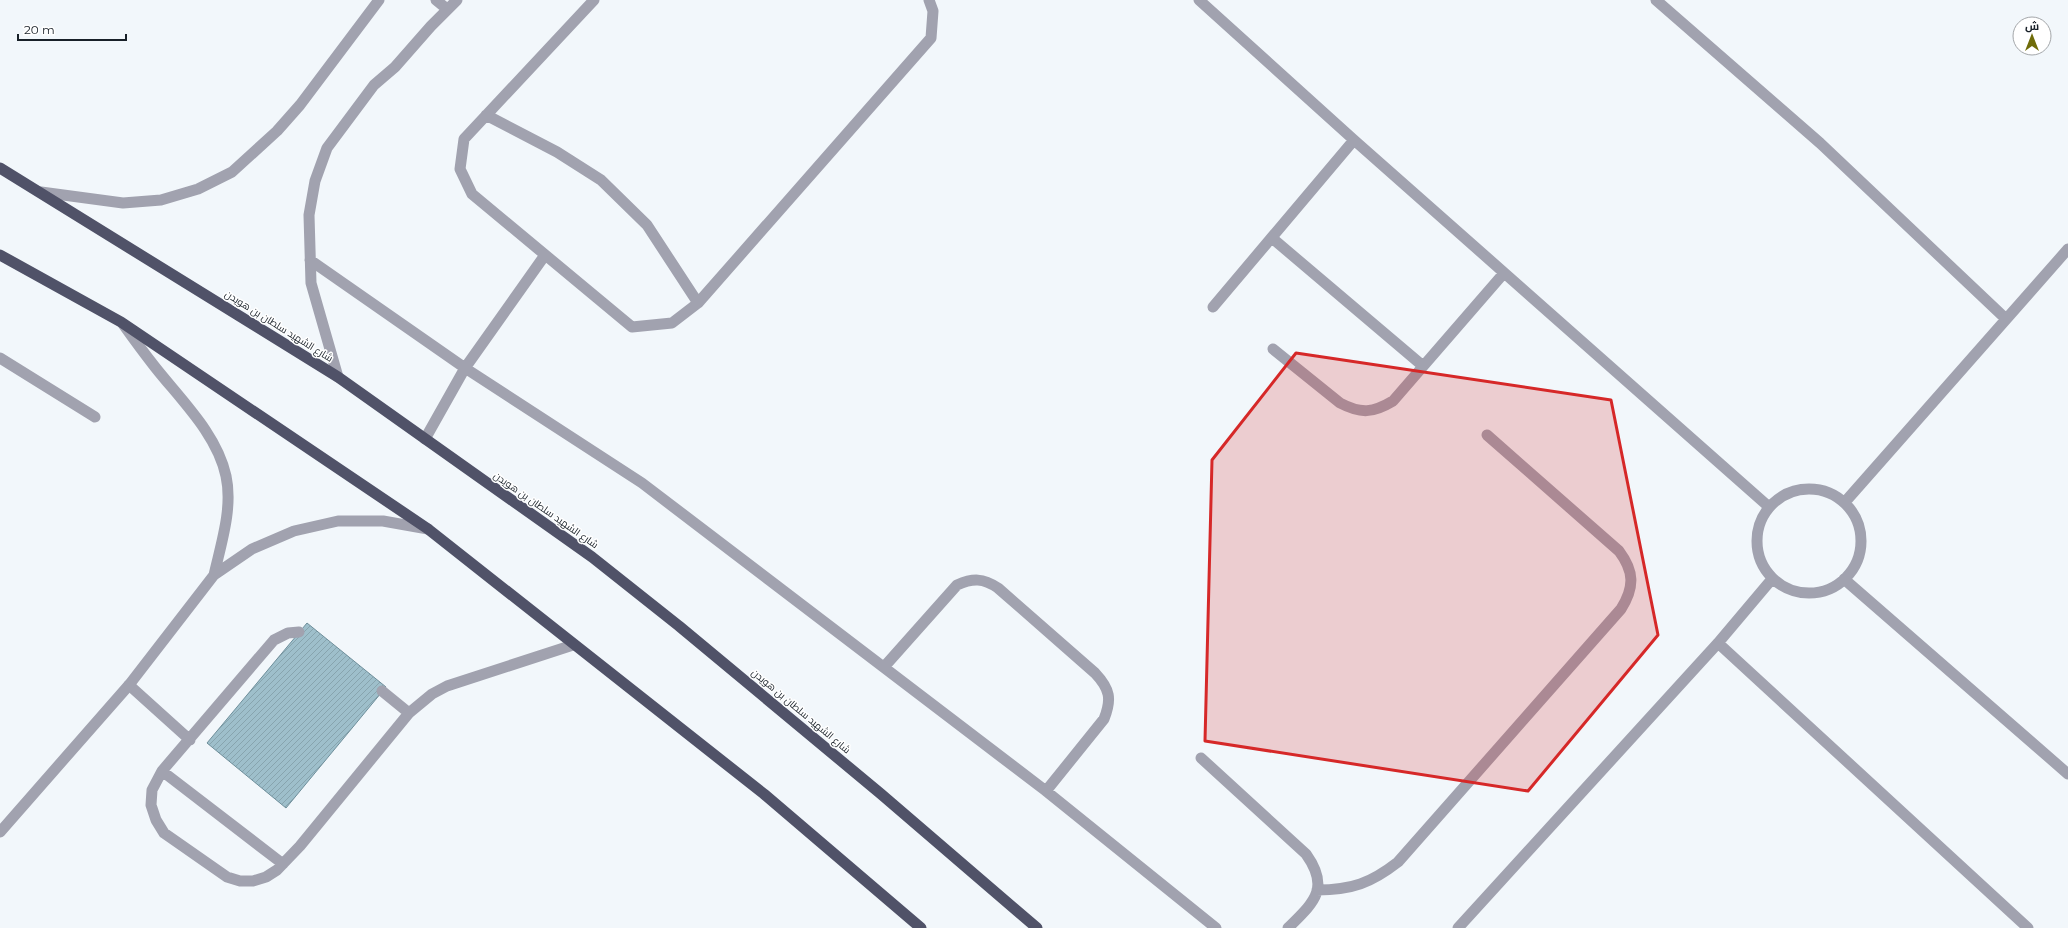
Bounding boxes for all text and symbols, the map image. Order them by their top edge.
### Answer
scale bar [18,16,126,42]
north arrow [2012,16,2052,56]
text: ش [2025,19,2039,33]
text: 20 m [24,22,55,37]
street label: شارع الشهيد سلطان بن هويدن [222,287,336,365]
street label: شارع الشهيد سلطان بن هويدن [491,469,601,551]
street label: شارع الشهيد سلطان بن هويدن [749,666,853,756]

